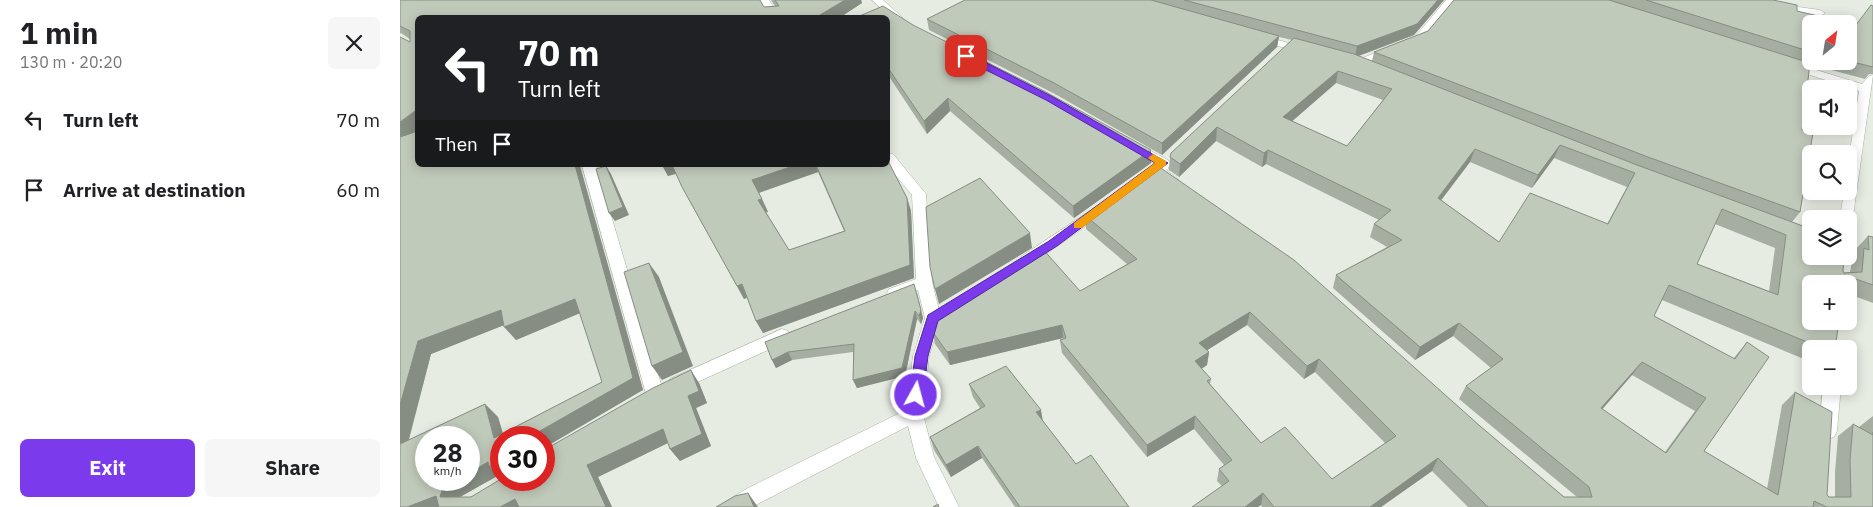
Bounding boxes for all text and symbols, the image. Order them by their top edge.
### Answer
text: 1 min [20,13,98,52]
north arrow [1802,15,1858,70]
map controls [1802,15,1857,395]
button: close [328,17,380,69]
text: 70 m [518,30,600,76]
icon: left [435,35,500,100]
pin [945,35,987,77]
icon: arrive [952,42,980,70]
text: 130 m · 20:20 [20,52,122,72]
text: Turn left [518,74,601,103]
button: sound [1802,80,1857,135]
icon: left [20,106,48,134]
text: Turn left [63,108,139,132]
text: 70 m [336,108,380,132]
icon: arrive [488,130,516,158]
text: Then [435,132,478,156]
button: search [1802,145,1857,200]
icon: arrive [20,176,48,204]
text: Arrive at destination [63,178,246,202]
text: 60 m [336,178,380,202]
button: layers [1802,210,1857,265]
button: + [1802,275,1857,330]
button: − [1802,340,1857,395]
position arrow [889,368,941,420]
speed limit sign: 30 [490,426,555,491]
text: 28 [432,436,463,469]
button: Exit [20,439,195,497]
button: Share [205,439,380,497]
text: km/h [433,463,462,478]

